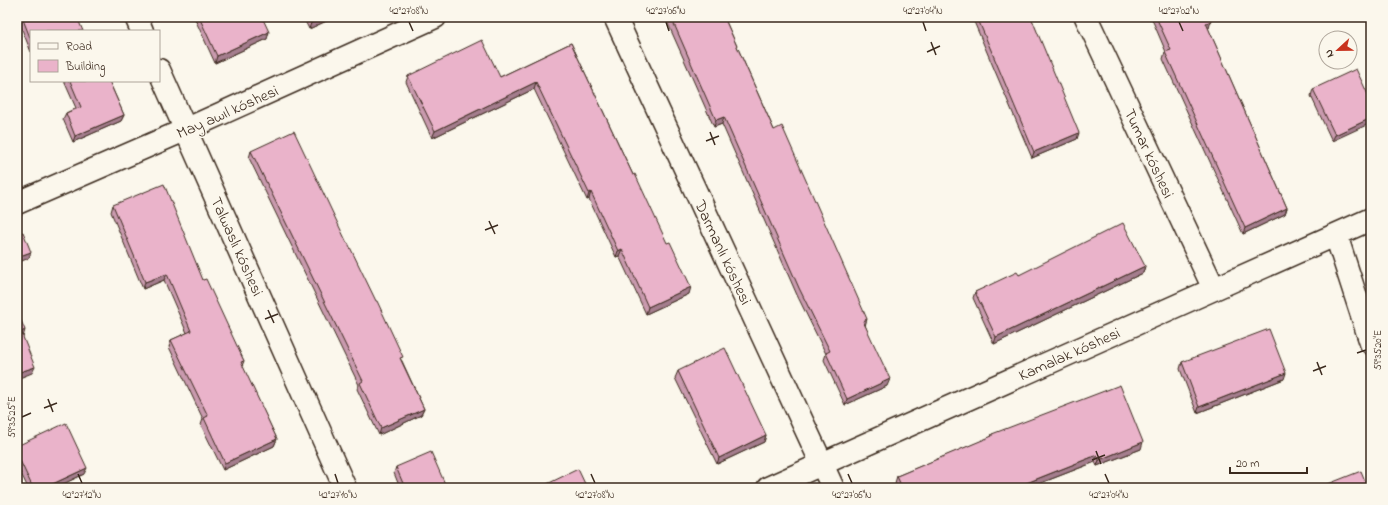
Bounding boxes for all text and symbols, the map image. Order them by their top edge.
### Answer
text: 42°27'08"N [389,4,429,19]
text: 42°27'06"N [646,4,686,19]
text: 42°27'04"N [903,4,943,19]
text: 42°27'02"N [1159,4,1199,19]
legend [30,30,160,82]
north arrow [1318,30,1358,70]
text: Road [66,38,92,56]
text: N [1321,47,1338,60]
text: Building [65,58,105,77]
street label: May awıl kóshesi [173,80,283,146]
street label: Tumar kóshesi [1117,105,1180,203]
street label: Talwaslı kóshesi [204,193,269,300]
street label: Darmanlı kóshesi [687,196,757,309]
street label: Kamalak kóshesi [1015,322,1125,388]
text: 59°35'20"E [1371,330,1386,370]
text: 59°35'25"E [5,396,20,438]
scale bar [1230,449,1307,475]
text: 20 m [1236,455,1259,473]
text: 42°27'12"N [62,488,102,503]
text: 42°27'10"N [319,488,357,503]
text: 42°27'08"N [575,488,615,503]
text: 42°27'06"N [832,488,872,503]
text: 42°27'04"N [1089,488,1129,503]

